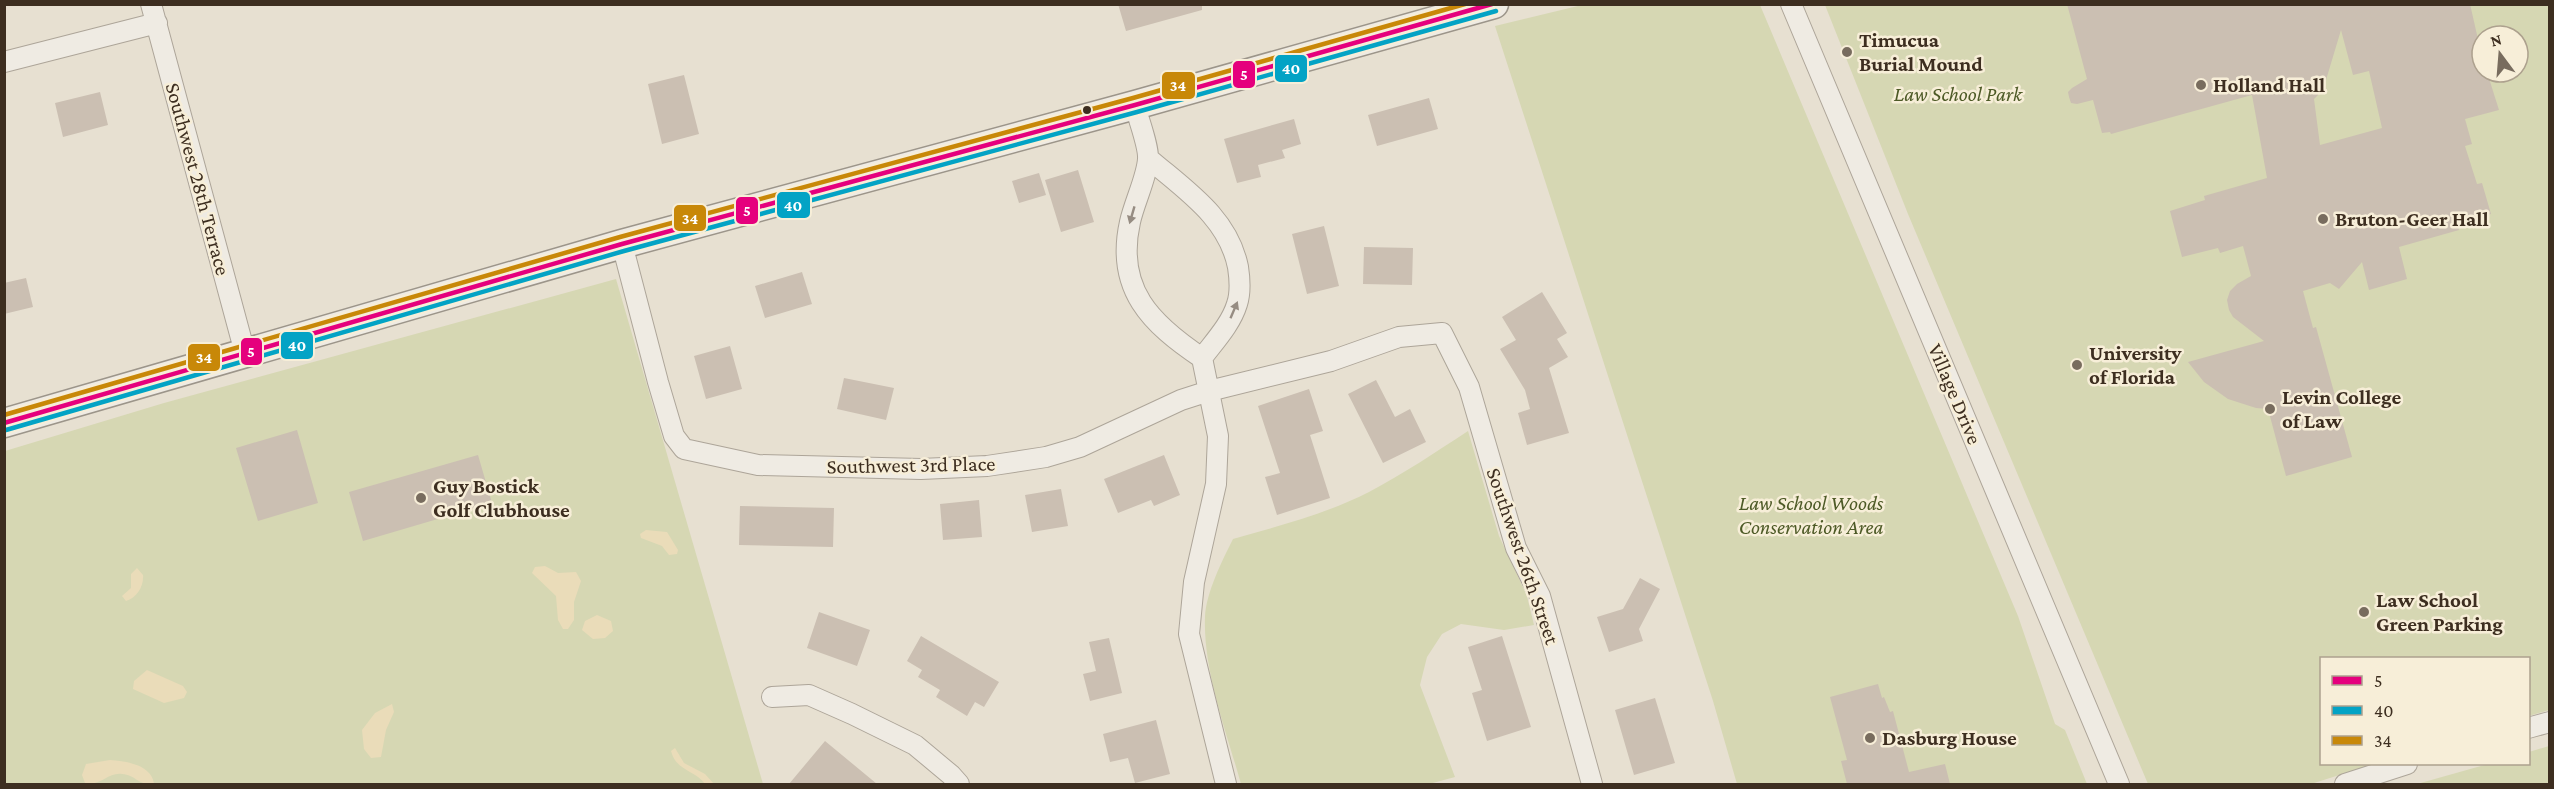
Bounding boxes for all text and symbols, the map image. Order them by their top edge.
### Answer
north arrow [2470,24,2530,84]
place label: Timucua Burial Mound [1859,28,1983,76]
text: N [2488,30,2504,50]
marker: Timucua Burial Mound [1840,45,1854,59]
line badge: 40 [1274,54,1308,83]
line badge: 5 [1232,60,1256,89]
text: 40 [1282,60,1300,77]
text: 5 [1240,66,1248,83]
line badge: 34 [1161,71,1196,100]
place label: Holland Hall [2213,73,2325,97]
text: 34 [1170,77,1187,94]
marker: Holland Hall [2194,78,2208,92]
street label: Southwest 28th Terrace [161,80,235,278]
park label: Law School Park [1894,82,2023,106]
unlabelled marker [1081,104,1093,116]
line badge: 40 [776,191,811,219]
line badge: 5 [735,196,759,225]
text: 40 [784,197,802,214]
text: 5 [743,202,751,219]
line badge: 34 [673,204,707,232]
one-way arrow [1127,206,1136,224]
place label: Bruton-Geer Hall [2335,207,2489,231]
text: 34 [682,210,699,227]
marker: Bruton-Geer Hall [2316,212,2330,226]
one-way arrow [1229,300,1239,318]
line badge: 40 [280,331,314,360]
line badge: 5 [240,337,263,366]
text: 40 [288,337,306,354]
street label: Village Drive [1923,340,1987,448]
place label: University of Florida [2089,341,2182,389]
line badge: 34 [187,343,221,372]
text: 5 [247,343,255,360]
text: 34 [196,349,213,366]
marker: University of Florida [2070,358,2084,372]
place label: Levin College of Law [2282,385,2402,433]
marker: Levin College of Law [2263,402,2277,416]
street label: Southwest 3rd Place [826,452,996,478]
street label: Southwest 26th Street [1482,465,1565,648]
place label: Guy Bostick Golf Clubhouse [433,474,570,522]
marker: Guy Bostick Golf Clubhouse [414,491,428,505]
park label: Law School Woods Conservation Area [1739,491,1884,539]
place label: Law School Green Parking [2376,588,2503,636]
marker: Law School Green Parking [2357,605,2371,619]
legend [2320,657,2530,765]
text: 5 [2374,671,2383,691]
text: 40 [2374,701,2393,721]
place label: Dasburg House [1882,726,2017,750]
marker: Dasburg House [1863,731,1877,745]
text: 34 [2374,731,2392,751]

